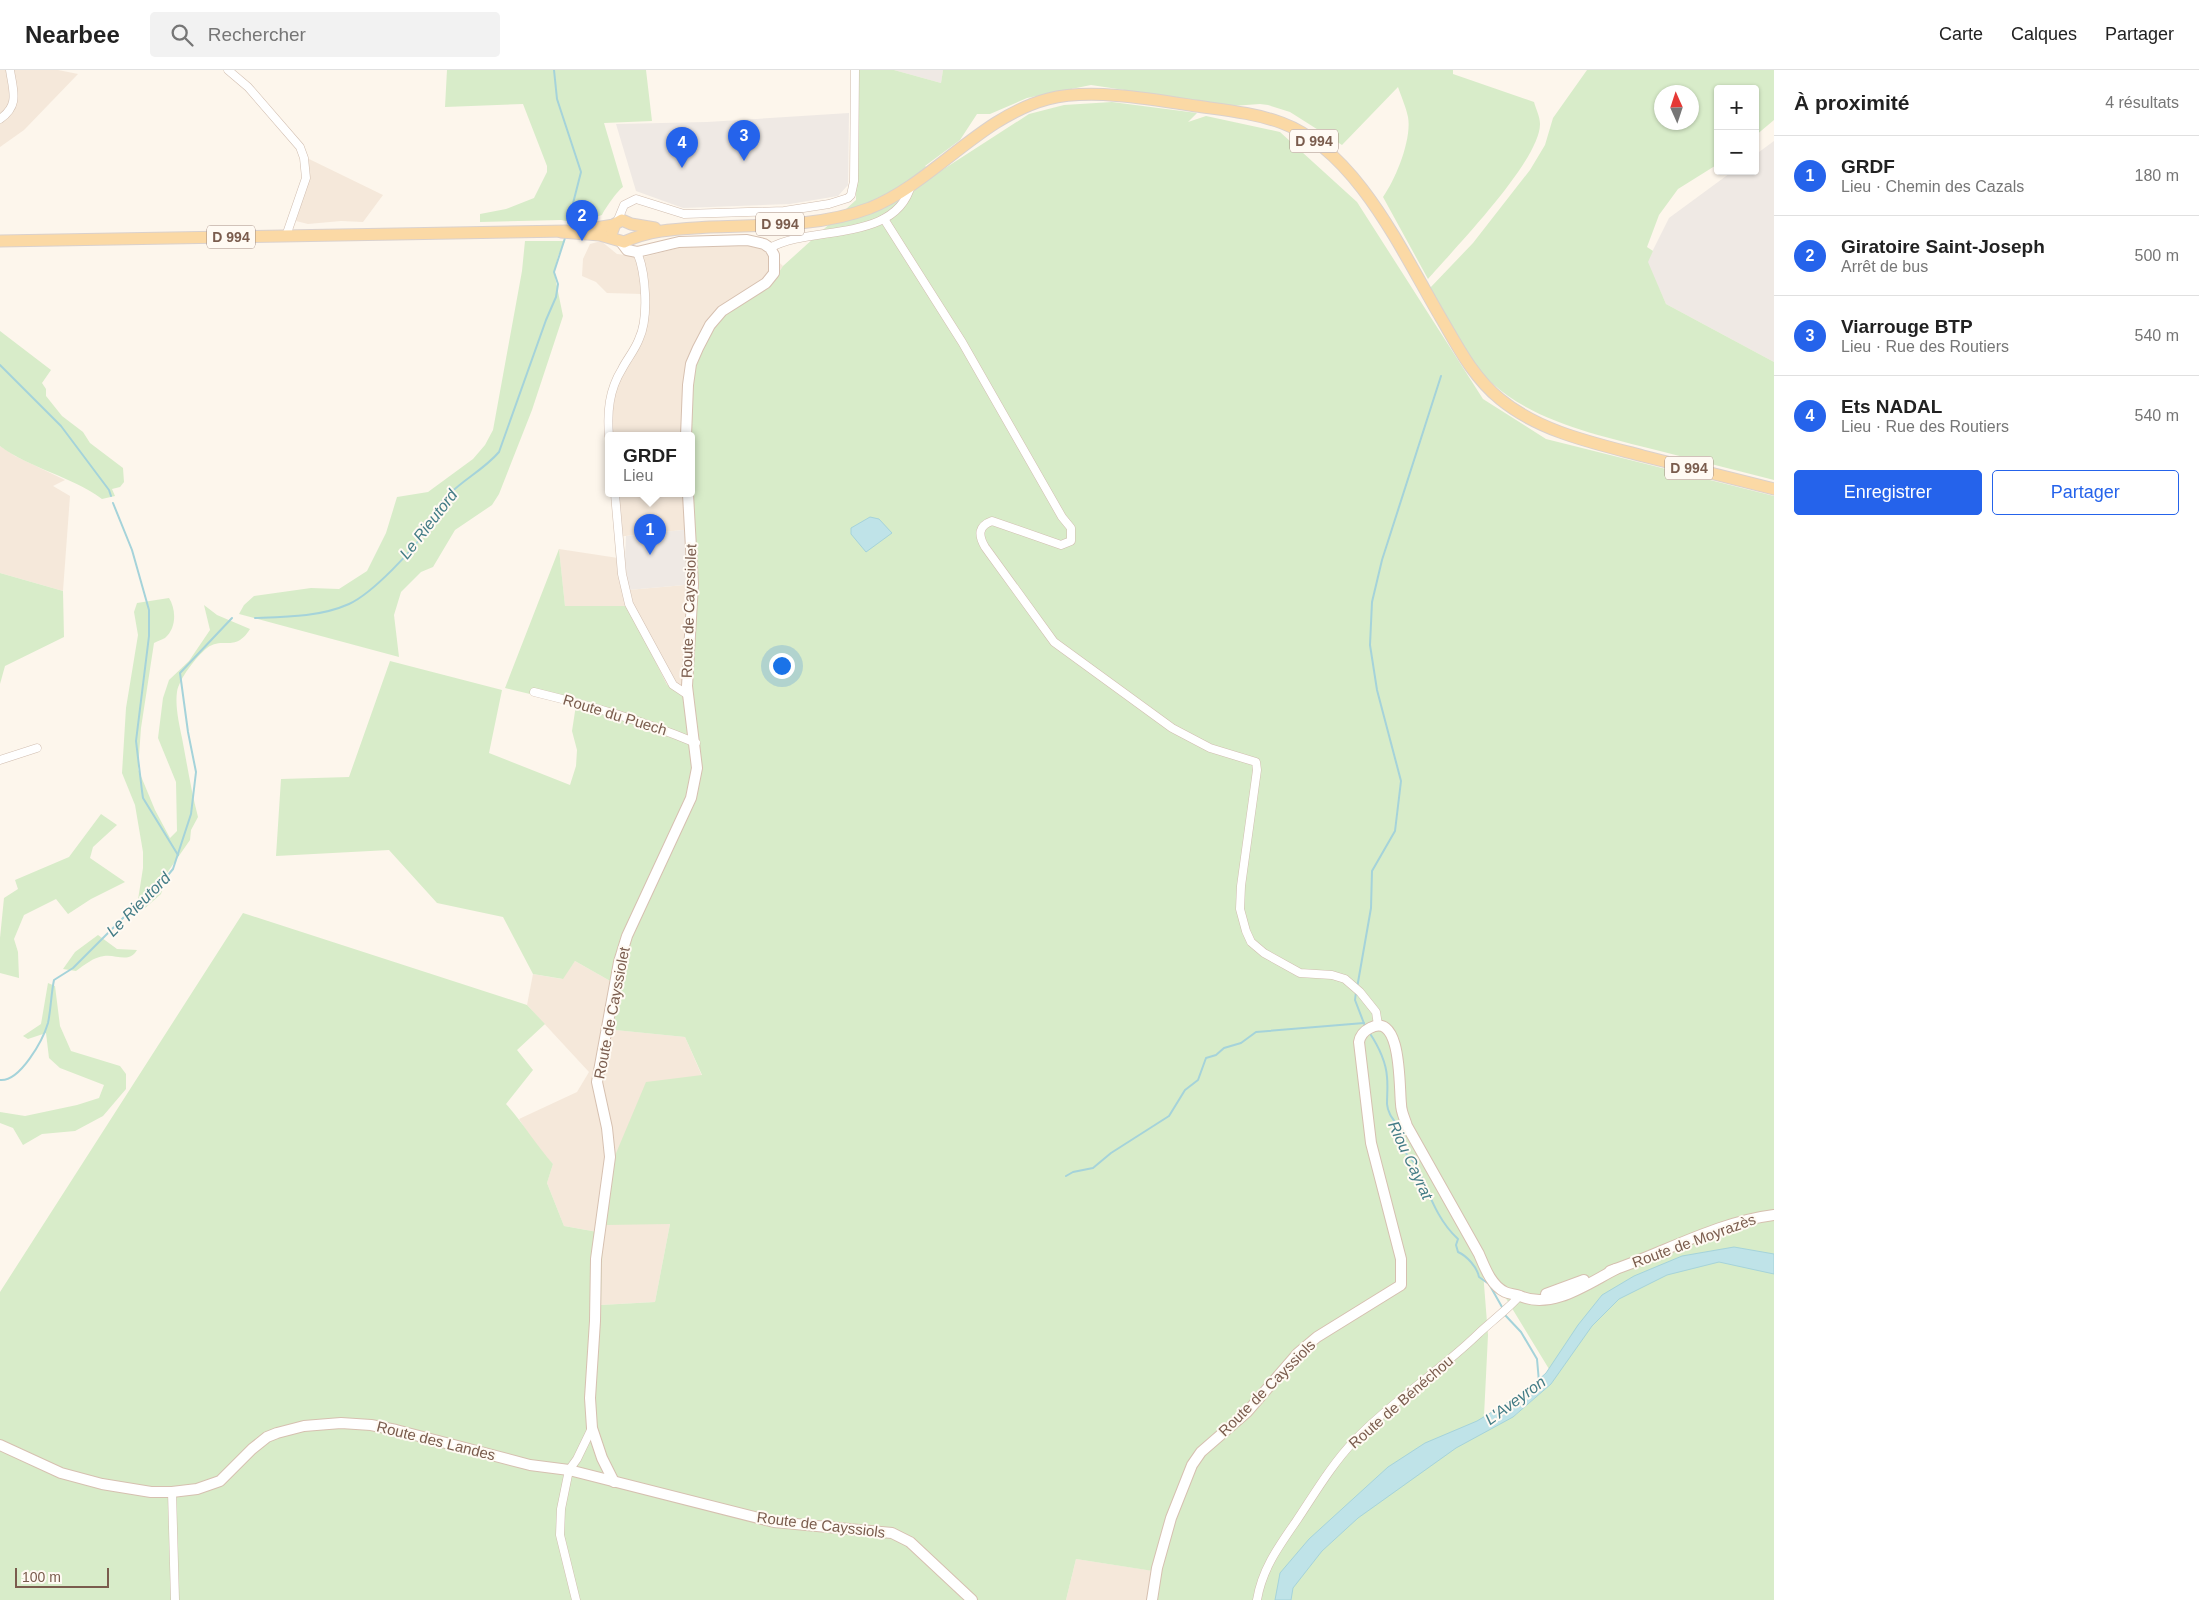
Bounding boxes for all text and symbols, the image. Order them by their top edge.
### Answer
search box [150,12,500,57]
text: Nearbee [25,21,120,48]
icon: search [168,21,196,49]
text: Rechercher [208,24,306,45]
text: Carte [1939,24,1983,44]
text: Calques [2011,24,2077,44]
text: Partager [2105,24,2174,44]
north arrow [1654,85,1699,130]
map controls [1714,85,1759,175]
button: + [1714,85,1759,130]
text: À proximité [1794,91,1910,114]
text: 4 résultats [2105,94,2179,111]
pin: 3 [728,120,760,161]
pin: 4 [666,127,698,168]
road number: D 994 [1290,129,1338,152]
button: − [1714,130,1759,175]
text: GRDF [1841,156,1895,177]
text: 1 [1806,167,1814,184]
text: 180 m [2135,167,2179,184]
text: Lieu · Chemin des Cazals [1841,178,2024,195]
pin: 2 [566,200,598,241]
road number: D 994 [756,212,804,236]
road number: D 994 [207,226,255,248]
text: Giratoire Saint-Joseph [1841,236,2045,257]
text: 2 [1806,247,1814,264]
text: 500 m [2135,247,2179,264]
text: Arrêt de bus [1841,258,1928,275]
text: Viarrouge BTP [1841,316,1973,337]
text: 3 [1806,327,1814,344]
text: 540 m [2135,327,2179,344]
text: Lieu · Rue des Routiers [1841,338,2009,355]
text: Ets NADAL [1841,396,1942,417]
text: 4 [1806,407,1814,424]
text: 540 m [2135,407,2179,424]
text: Lieu · Rue des Routiers [1841,418,2009,435]
popup [605,432,695,497]
text: GRDF [623,445,677,466]
road number: D 994 [1665,456,1713,479]
text: Lieu [623,467,653,484]
button: Enregistrer [1794,470,1982,515]
button: Partager [1992,470,2179,515]
water label: Le Rieutord [396,486,461,562]
pin: 1 [634,514,666,555]
street label: Route de Cayssiolet [678,543,699,678]
your location [769,653,795,679]
street label: Route du Puech [561,691,669,738]
water label: Le Rieutord [103,868,174,940]
street label: Route de Cayssiolet [590,945,633,1080]
water label: Riou Cayrat [1385,1118,1436,1203]
street label: Route de Moyrazès [1630,1210,1758,1271]
street label: Route de Cayssiols [1215,1336,1318,1439]
street label: Route de Bénéchou [1345,1352,1456,1452]
water label: L'Aveyron [1482,1373,1549,1428]
street label: Route des Landes [375,1418,497,1463]
street label: Route de Cayssiols [756,1508,886,1541]
scale bar [15,1565,109,1588]
text: 100 m [22,1569,61,1585]

